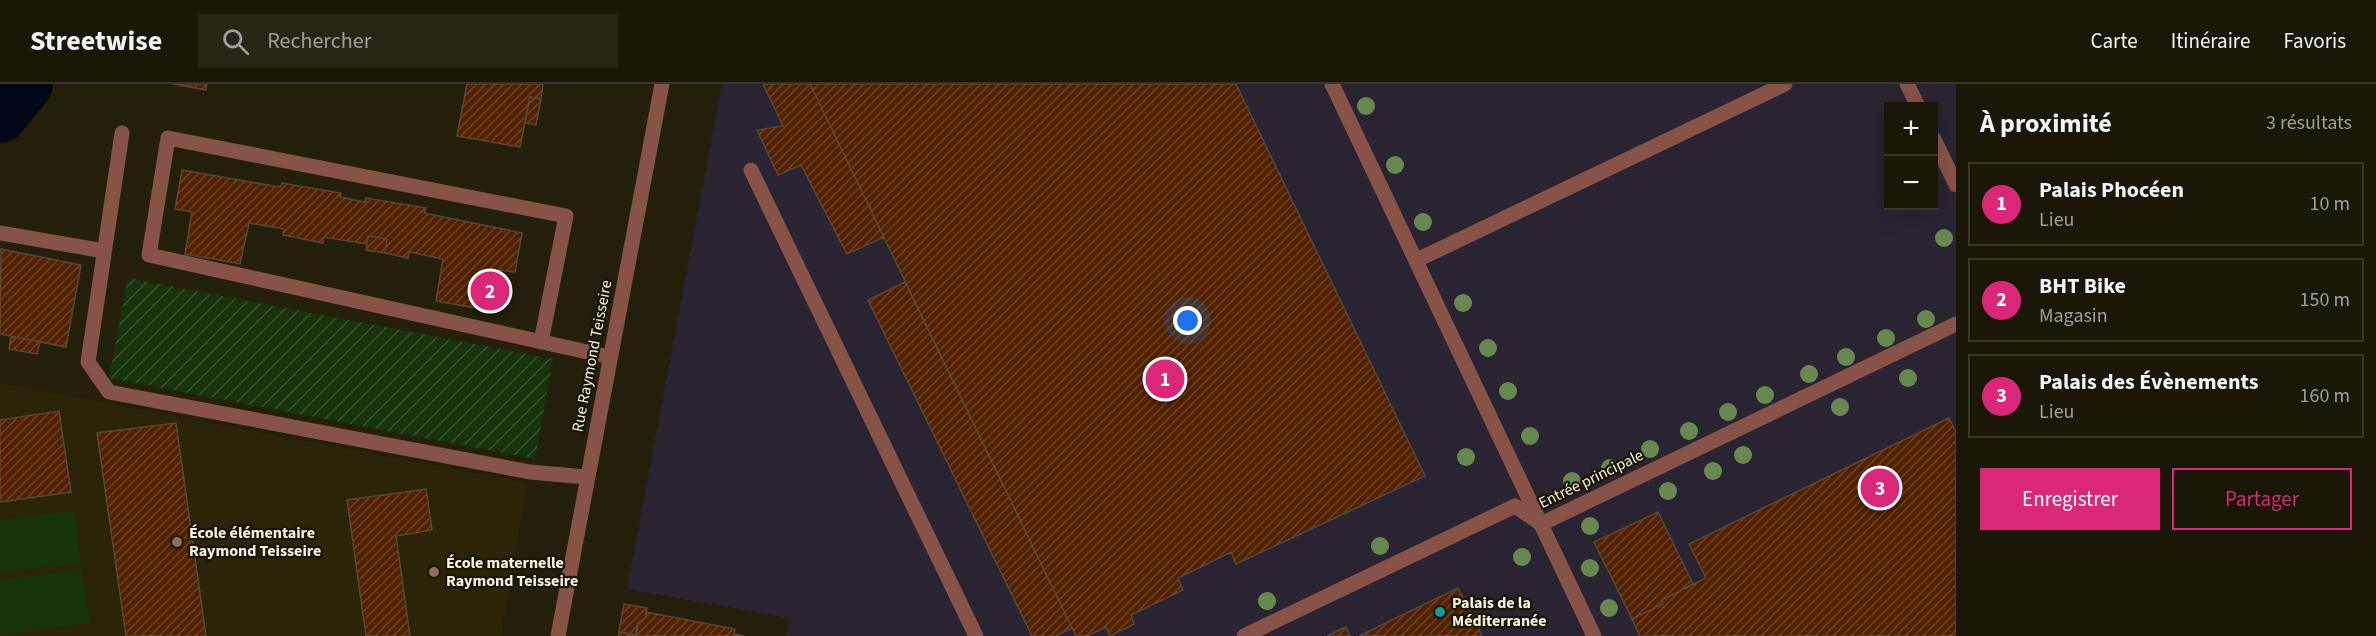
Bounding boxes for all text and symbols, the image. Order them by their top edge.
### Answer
search box [198,14,618,68]
text: Streetwise [30,21,162,61]
icon: search [219,25,252,58]
text: Rechercher [267,25,371,57]
text: Carte [2091,26,2138,56]
text: Itinéraire [2171,26,2250,56]
text: Favoris [2283,26,2346,56]
map controls [1884,102,1938,210]
button: + [1884,102,1938,156]
text: À proximité [1980,105,2112,142]
text: 3 résultats [2266,109,2352,137]
button: − [1884,156,1938,210]
text: Palais Phocéen [2039,174,2184,206]
text: 1 [1996,190,2007,218]
text: 10 m [2310,190,2350,218]
text: Lieu [2039,206,2074,234]
pin: 2 [470,268,510,314]
text: BHT Bike [2039,270,2126,302]
street label: Rue Raymond Teisseire [566,278,618,434]
text: 2 [1996,286,2007,314]
text: 150 m [2300,286,2350,314]
text: Magasin [2039,302,2108,330]
your location [1173,306,1202,335]
pin: 1 [1146,356,1184,402]
text: Palais des Évènements [2039,366,2259,398]
text: 3 [1996,382,2007,410]
text: 160 m [2300,382,2350,410]
text: Lieu [2039,398,2074,426]
street label: Entrée principale [1535,444,1647,514]
pin: 3 [1860,466,1900,510]
button: Enregistrer [1980,468,2160,530]
button: Partager [2172,468,2352,530]
place label: École élémentaire Raymond Teisseire [189,522,321,562]
marker: École élémentaire Raymond Teisseire [170,535,184,549]
place label: École maternelle Raymond Teisseire [446,552,578,592]
marker: École maternelle Raymond Teisseire [427,565,441,579]
place label: Palais de la Méditerranée [1452,592,1547,632]
marker: Palais de la Méditerranée [1433,605,1447,619]

